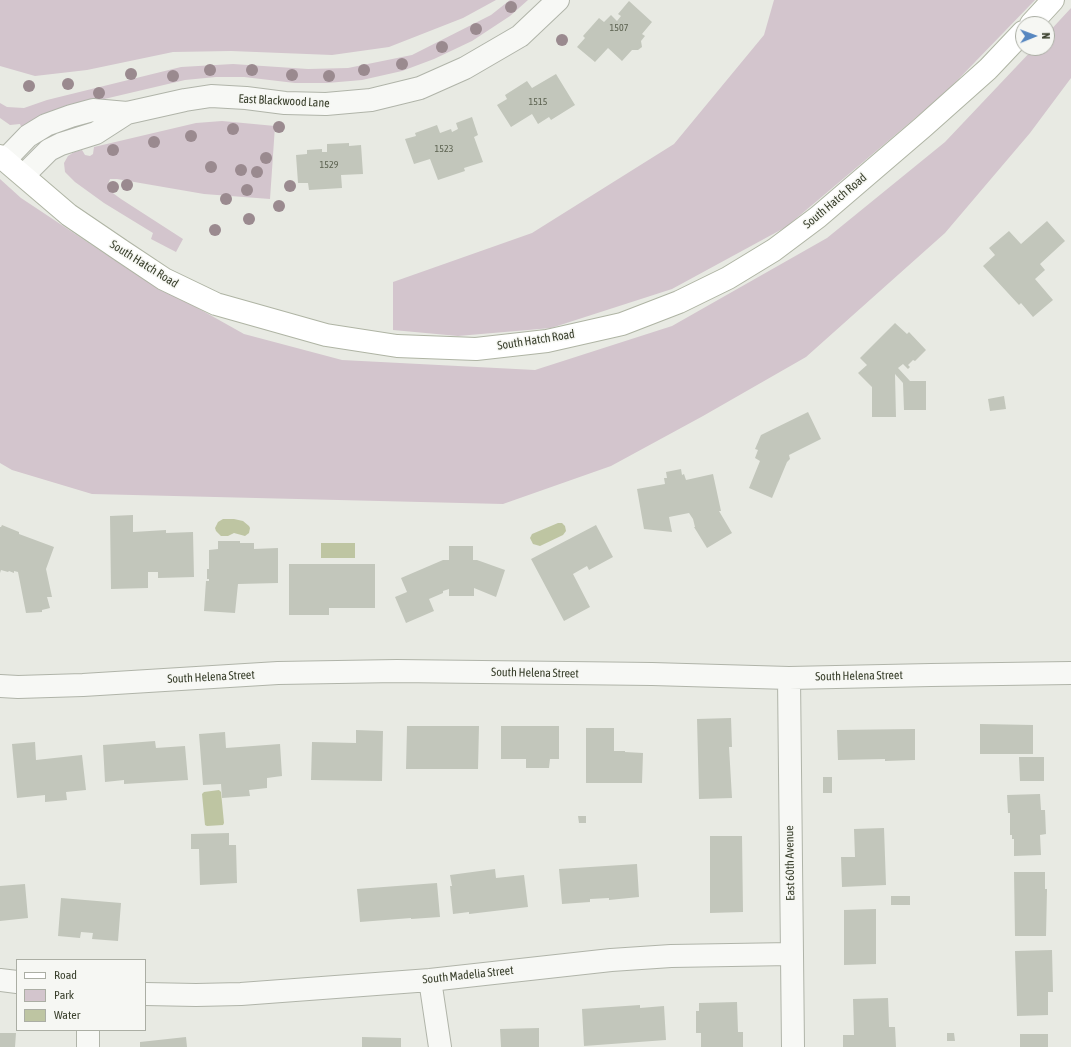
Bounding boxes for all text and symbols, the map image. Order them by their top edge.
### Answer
north arrow [1015,16,1055,56]
house number: 1507 [610,22,628,34]
text: N [1040,32,1052,39]
street label: East Blackwood Lane [238,91,330,111]
house number: 1515 [529,96,547,108]
house number: 1523 [435,143,453,155]
house number: 1529 [320,159,338,171]
street label: South Hatch Road [800,170,870,232]
street label: South Hatch Road [107,237,181,291]
street label: South Hatch Road [496,327,576,353]
street label: South Helena Street [491,665,579,681]
street label: South Helena Street [167,668,255,686]
street label: South Helena Street [815,668,903,684]
street label: East 60th Avenue [782,825,798,901]
legend [16,959,146,1031]
street label: South Madelia Street [422,963,514,987]
text: Road [54,968,77,982]
text: Park [54,988,74,1002]
text: Water [54,1008,80,1022]

